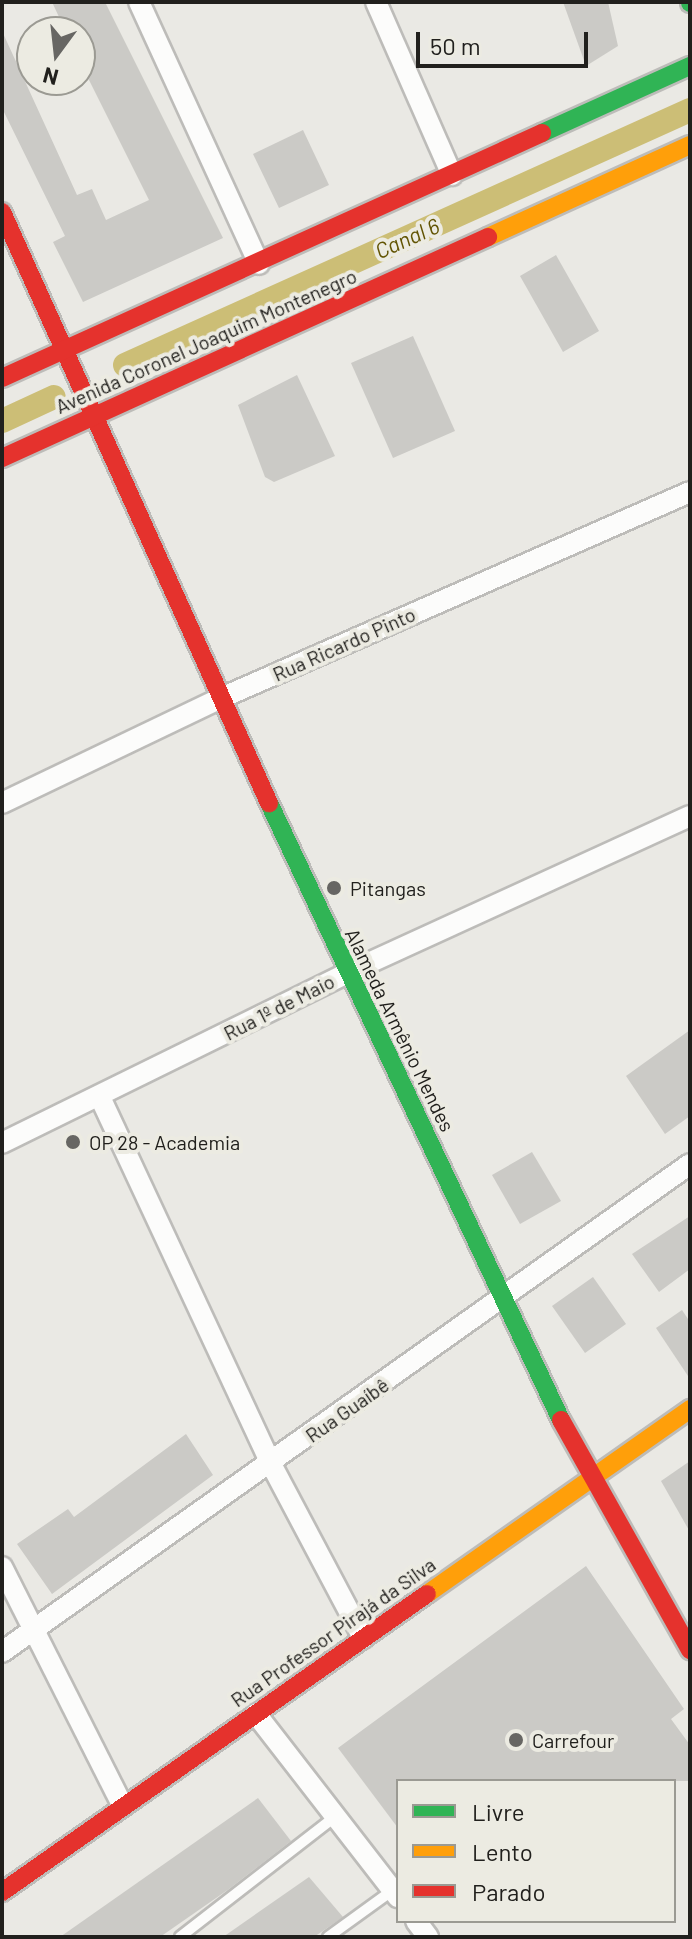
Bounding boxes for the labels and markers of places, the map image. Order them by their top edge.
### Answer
place label: Pitangas [350,876,426,900]
marker: Pitangas [325,879,343,897]
place label: OP 28 - Academia [89,1130,240,1154]
marker: OP 28 - Academia [64,1133,82,1151]
place label: Carrefour [532,1728,614,1752]
marker: Carrefour [507,1731,525,1749]

